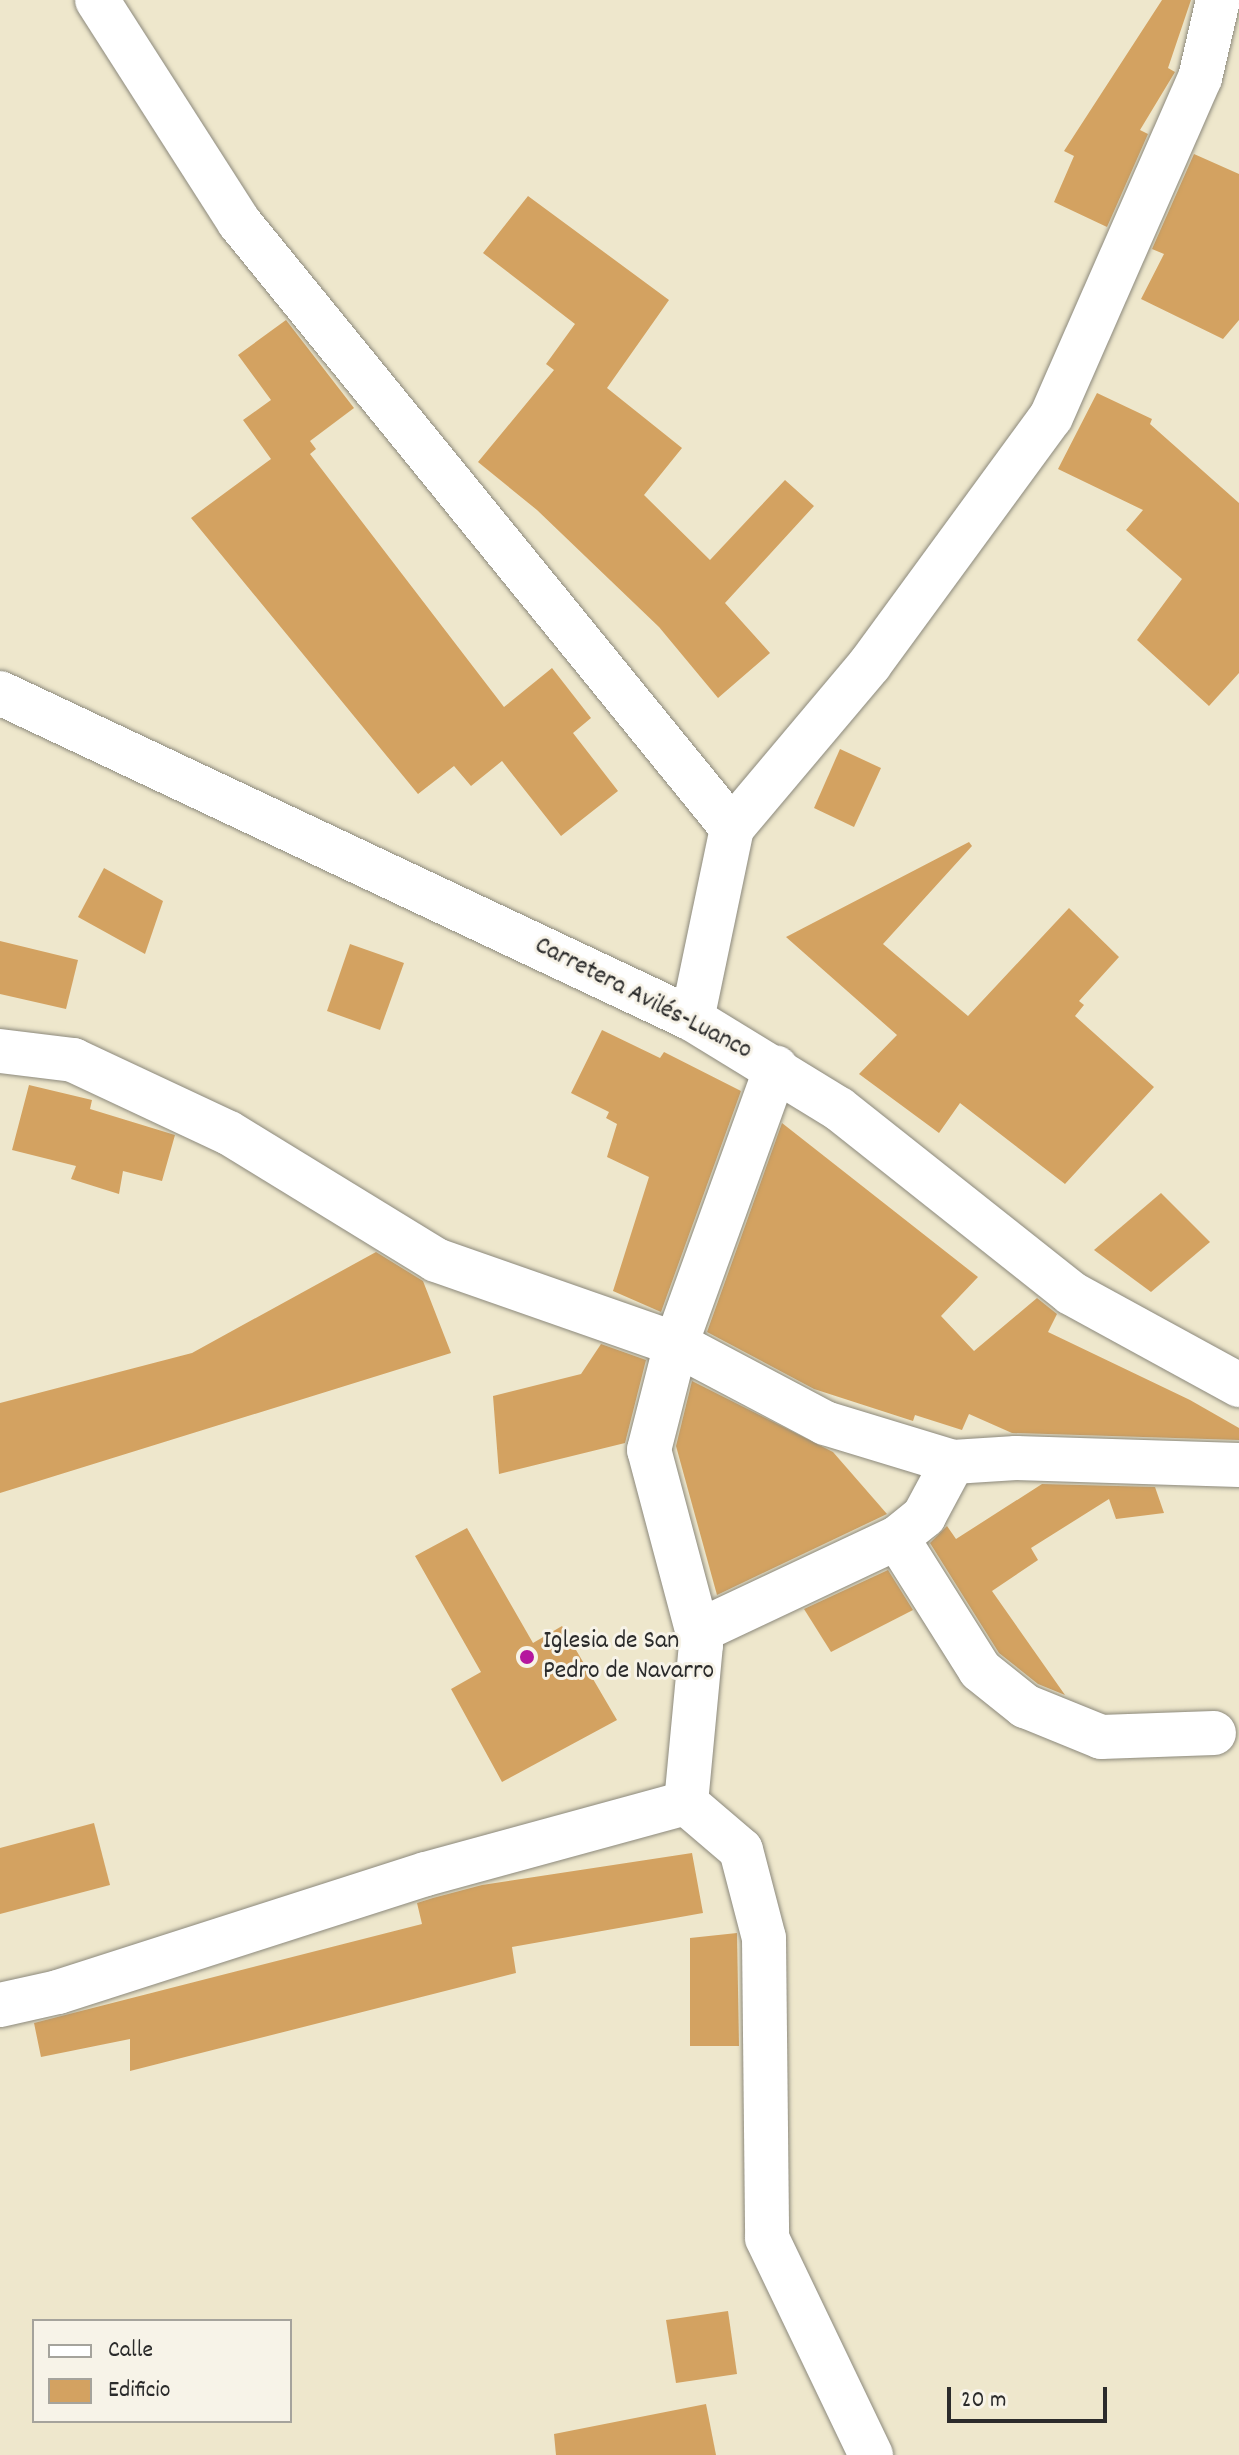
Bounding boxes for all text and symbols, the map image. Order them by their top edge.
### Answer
street label: Carretera Avilés-Luanco [529,931,757,1067]
place label: Iglesia de San Pedro de Navarro [543,1626,714,1688]
marker: Iglesia de San Pedro de Navarro [518,1648,536,1666]
legend [32,2319,292,2423]
text: Calle [108,2334,153,2368]
scale bar [951,2371,1111,2421]
text: Edificio [108,2374,170,2408]
text: 20 m [961,2384,1007,2418]

